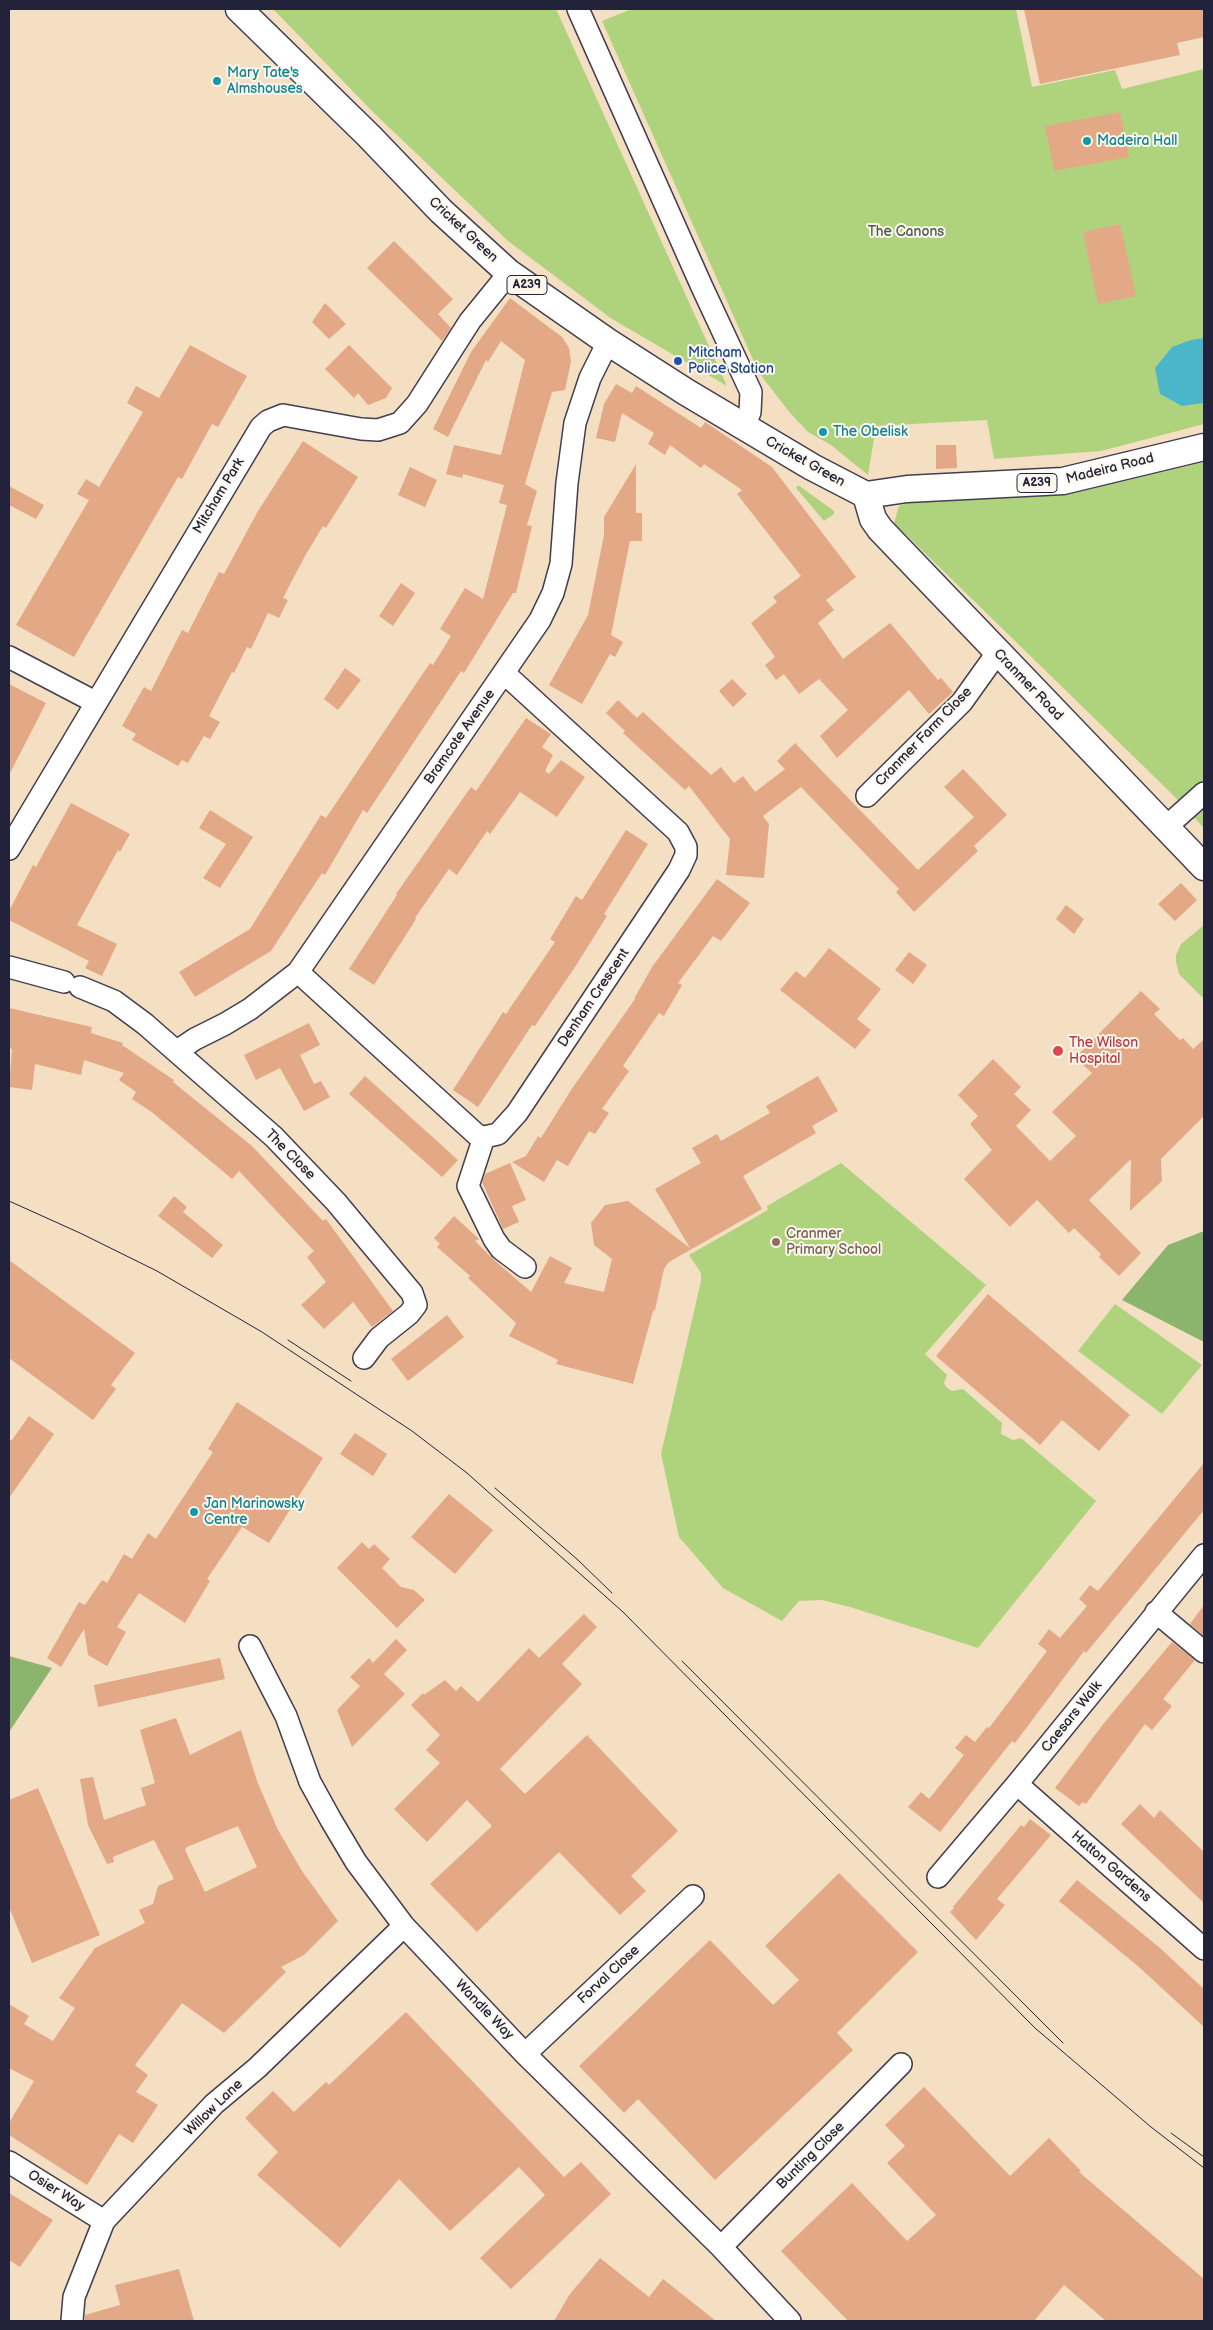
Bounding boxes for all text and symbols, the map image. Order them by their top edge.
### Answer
place label: Mary Tate's Almshouses [227,65,303,98]
marker: Mary Tate's Almshouses [211,75,223,87]
place label: Madeira Hall [1097,133,1177,149]
marker: Madeira Hall [1081,135,1093,147]
street label: Cricket Green [425,194,501,266]
park label: The Canons [868,224,944,240]
road number: A239 [507,276,547,294]
place label: Mitcham Police Station [688,345,774,378]
marker: Mitcham Police Station [672,355,684,367]
place label: The Obelisk [833,424,908,440]
marker: The Obelisk [817,426,829,438]
street label: Cricket Green [762,433,848,491]
street label: Madeira Road [1064,450,1156,488]
street label: Mitcham Park [190,455,248,537]
road number: A239 [1017,473,1057,492]
street label: Cranmer Road [990,646,1066,724]
street label: Cranmer Farm Close [872,684,976,790]
street label: Bramcote Avenue [421,686,499,788]
street label: Denham Crescent [555,946,633,1050]
place label: The Wilson Hospital [1069,1035,1138,1068]
marker: The Wilson Hospital [1051,1044,1065,1058]
street label: The Close [261,1126,319,1184]
place label: Cranmer Primary School [786,1226,881,1258]
marker: Cranmer Primary School [770,1236,782,1248]
place label: Jan Marinowsky Centre [204,1496,305,1528]
marker: Jan Marinowsky Centre [188,1506,200,1518]
street label: Caesars Walk [1038,1678,1106,1756]
street label: Hatton Gardens [1068,1828,1154,1906]
street label: Forval Close [575,1942,643,2008]
street label: Wandle Way [451,1976,517,2044]
street label: Willow Lane [181,2076,247,2140]
street label: Bunting Close [774,2119,848,2193]
street label: Osier Way [24,2167,88,2215]

